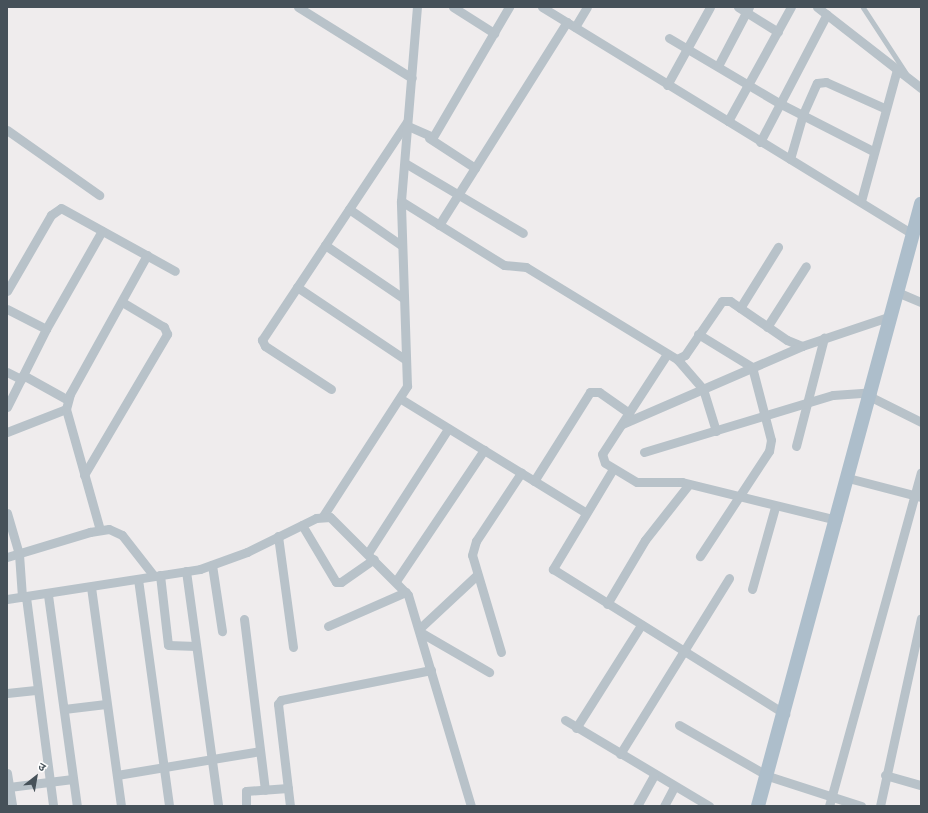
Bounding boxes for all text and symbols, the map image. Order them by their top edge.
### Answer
north arrow [16,757,56,797]
text: उ [36,759,49,774]

